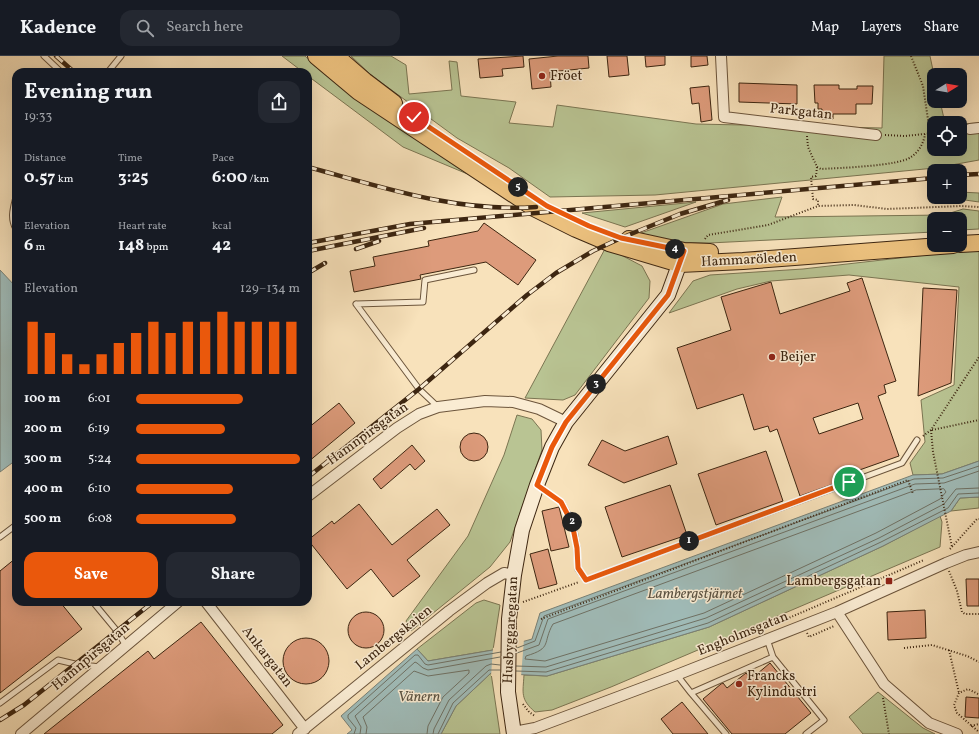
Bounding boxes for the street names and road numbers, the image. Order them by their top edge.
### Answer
street label: Parkgatan [769,99,833,125]
street label: Hammaröleden [700,248,798,272]
street label: Hamnpirsgatan [323,398,413,470]
street label: Husbyggaregatan [499,576,523,684]
street label: Lambergskajen [351,601,437,675]
street label: Engholmsgatan [695,607,791,661]
street label: Hamnpirsgatan [48,619,134,695]
street label: Ankargatan [237,622,297,692]

